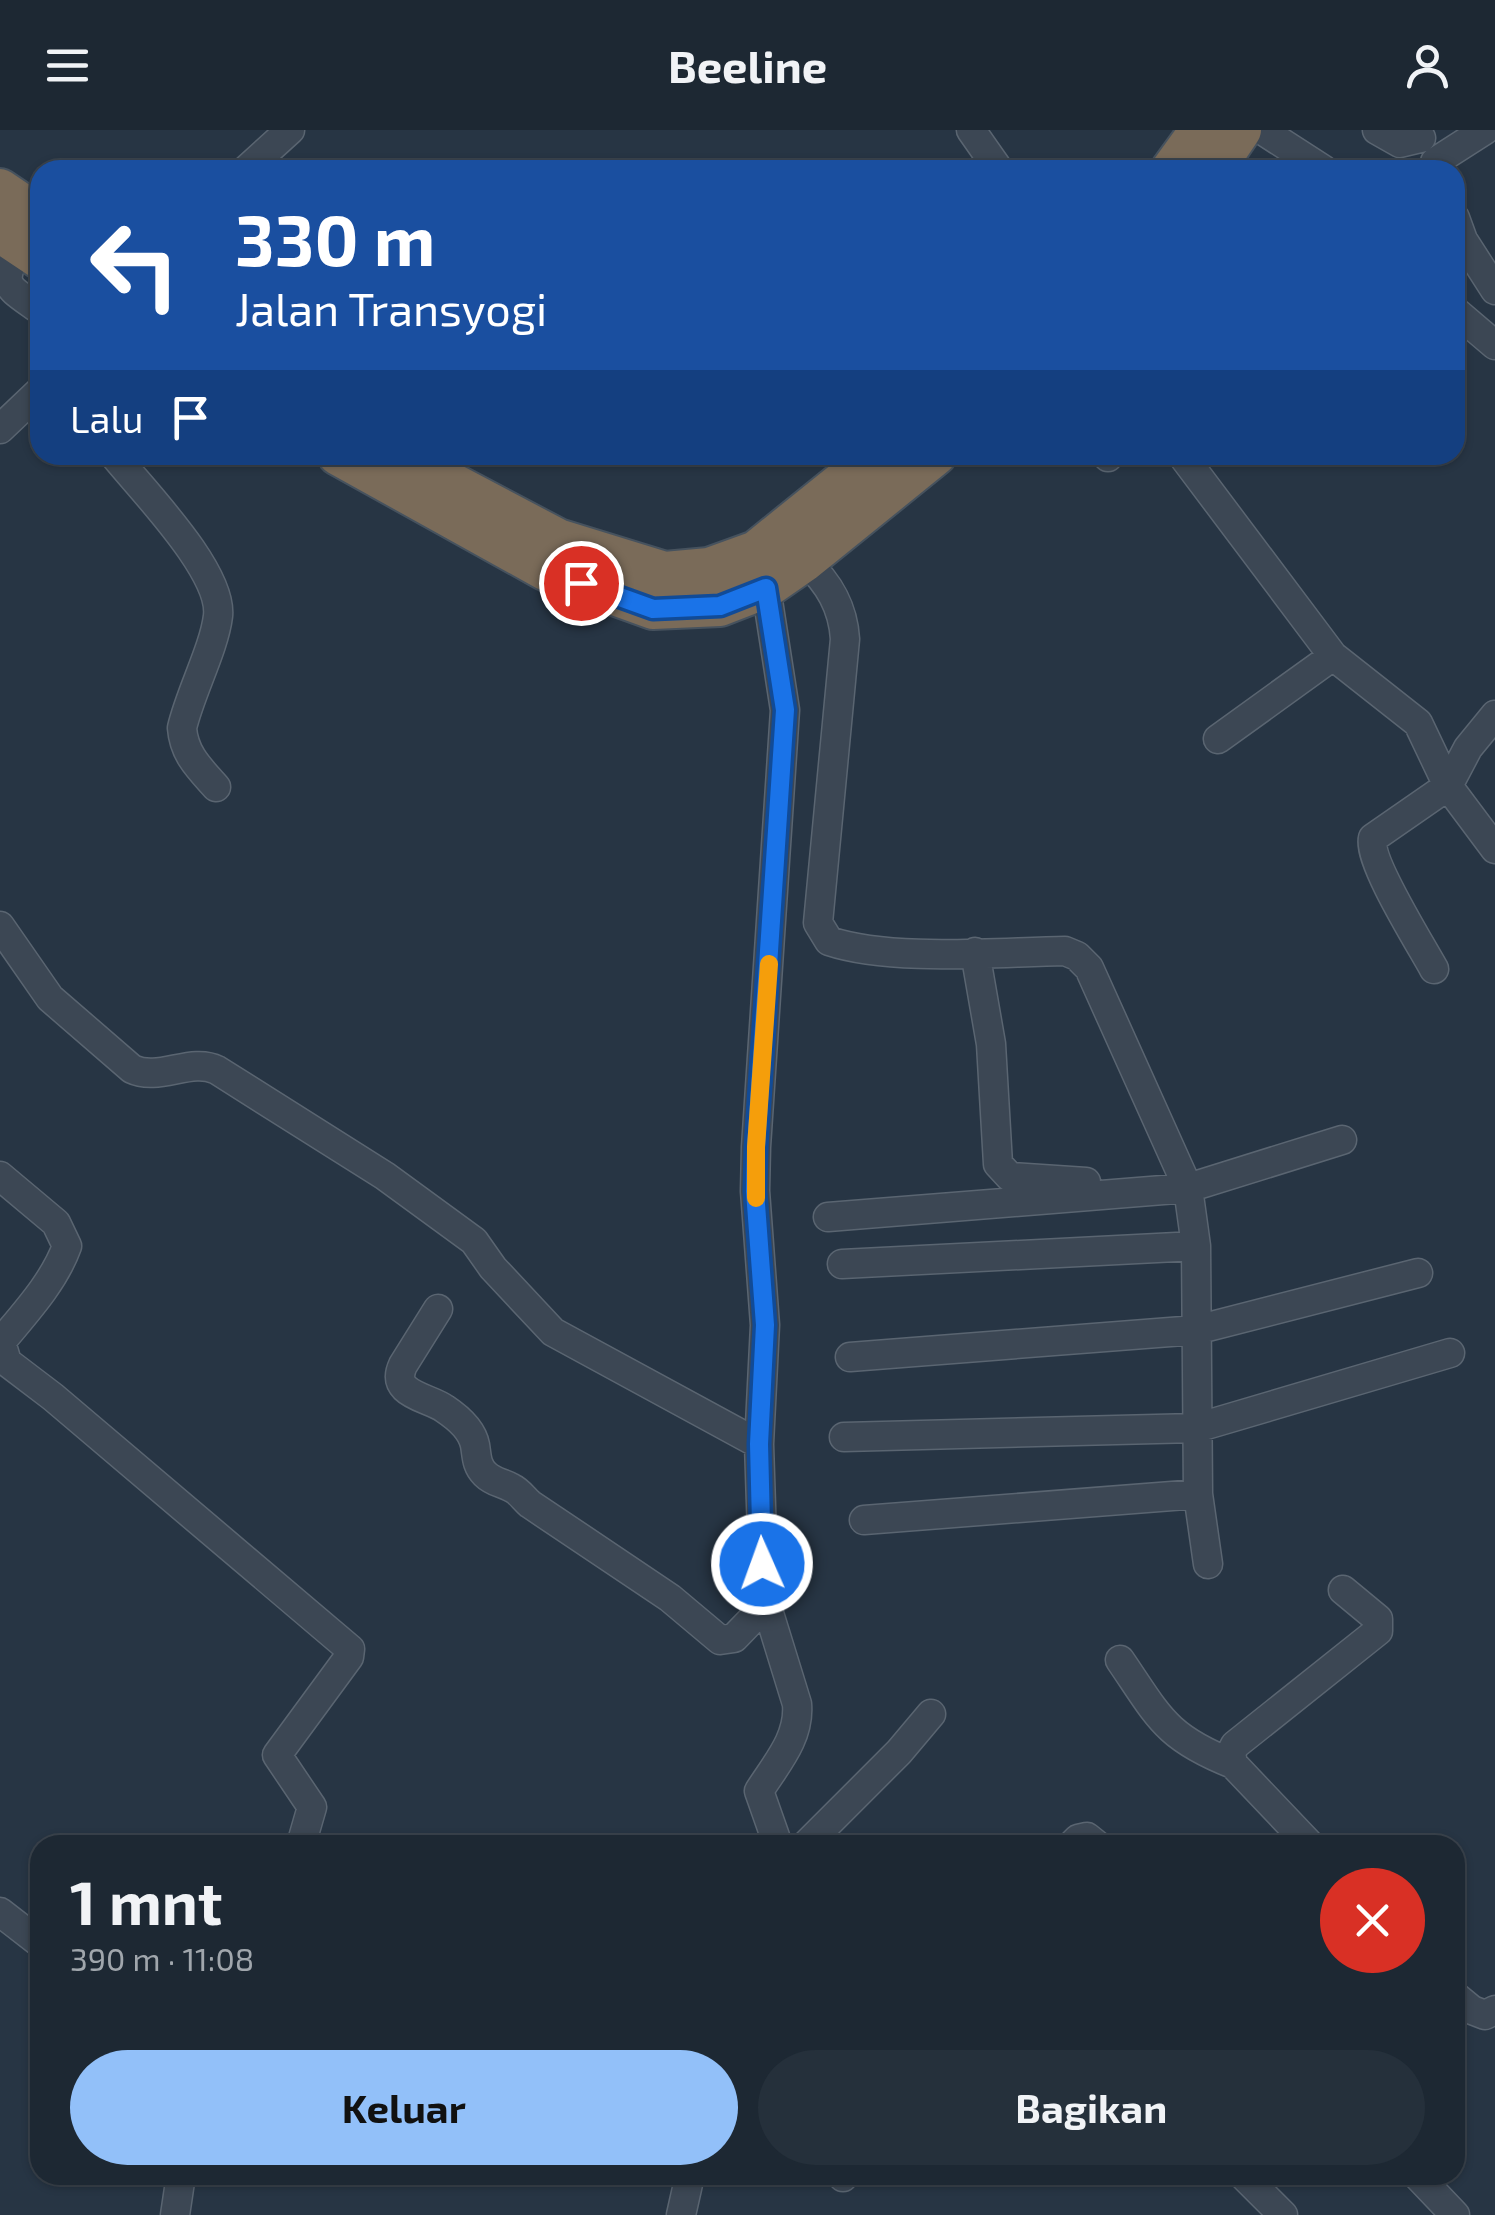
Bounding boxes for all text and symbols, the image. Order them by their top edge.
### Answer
icon: menu [40,38,95,93]
text: Beeline [668,38,827,92]
icon: person [1400,38,1455,93]
text: 330 m [235,196,435,280]
icon: left [70,200,200,330]
text: Jalan Transyogi [235,281,547,335]
icon: arrive [163,390,218,445]
text: Lalu [70,395,143,441]
pin [539,541,624,626]
icon: arrive [554,556,609,611]
position arrow [710,1512,814,1616]
text: 1 mnt [70,1865,222,1937]
button: close [1320,1868,1425,1973]
text: 390 m · 11:08 [70,1939,254,1977]
button: Keluar [70,2050,738,2165]
button: Bagikan [758,2050,1425,2165]

